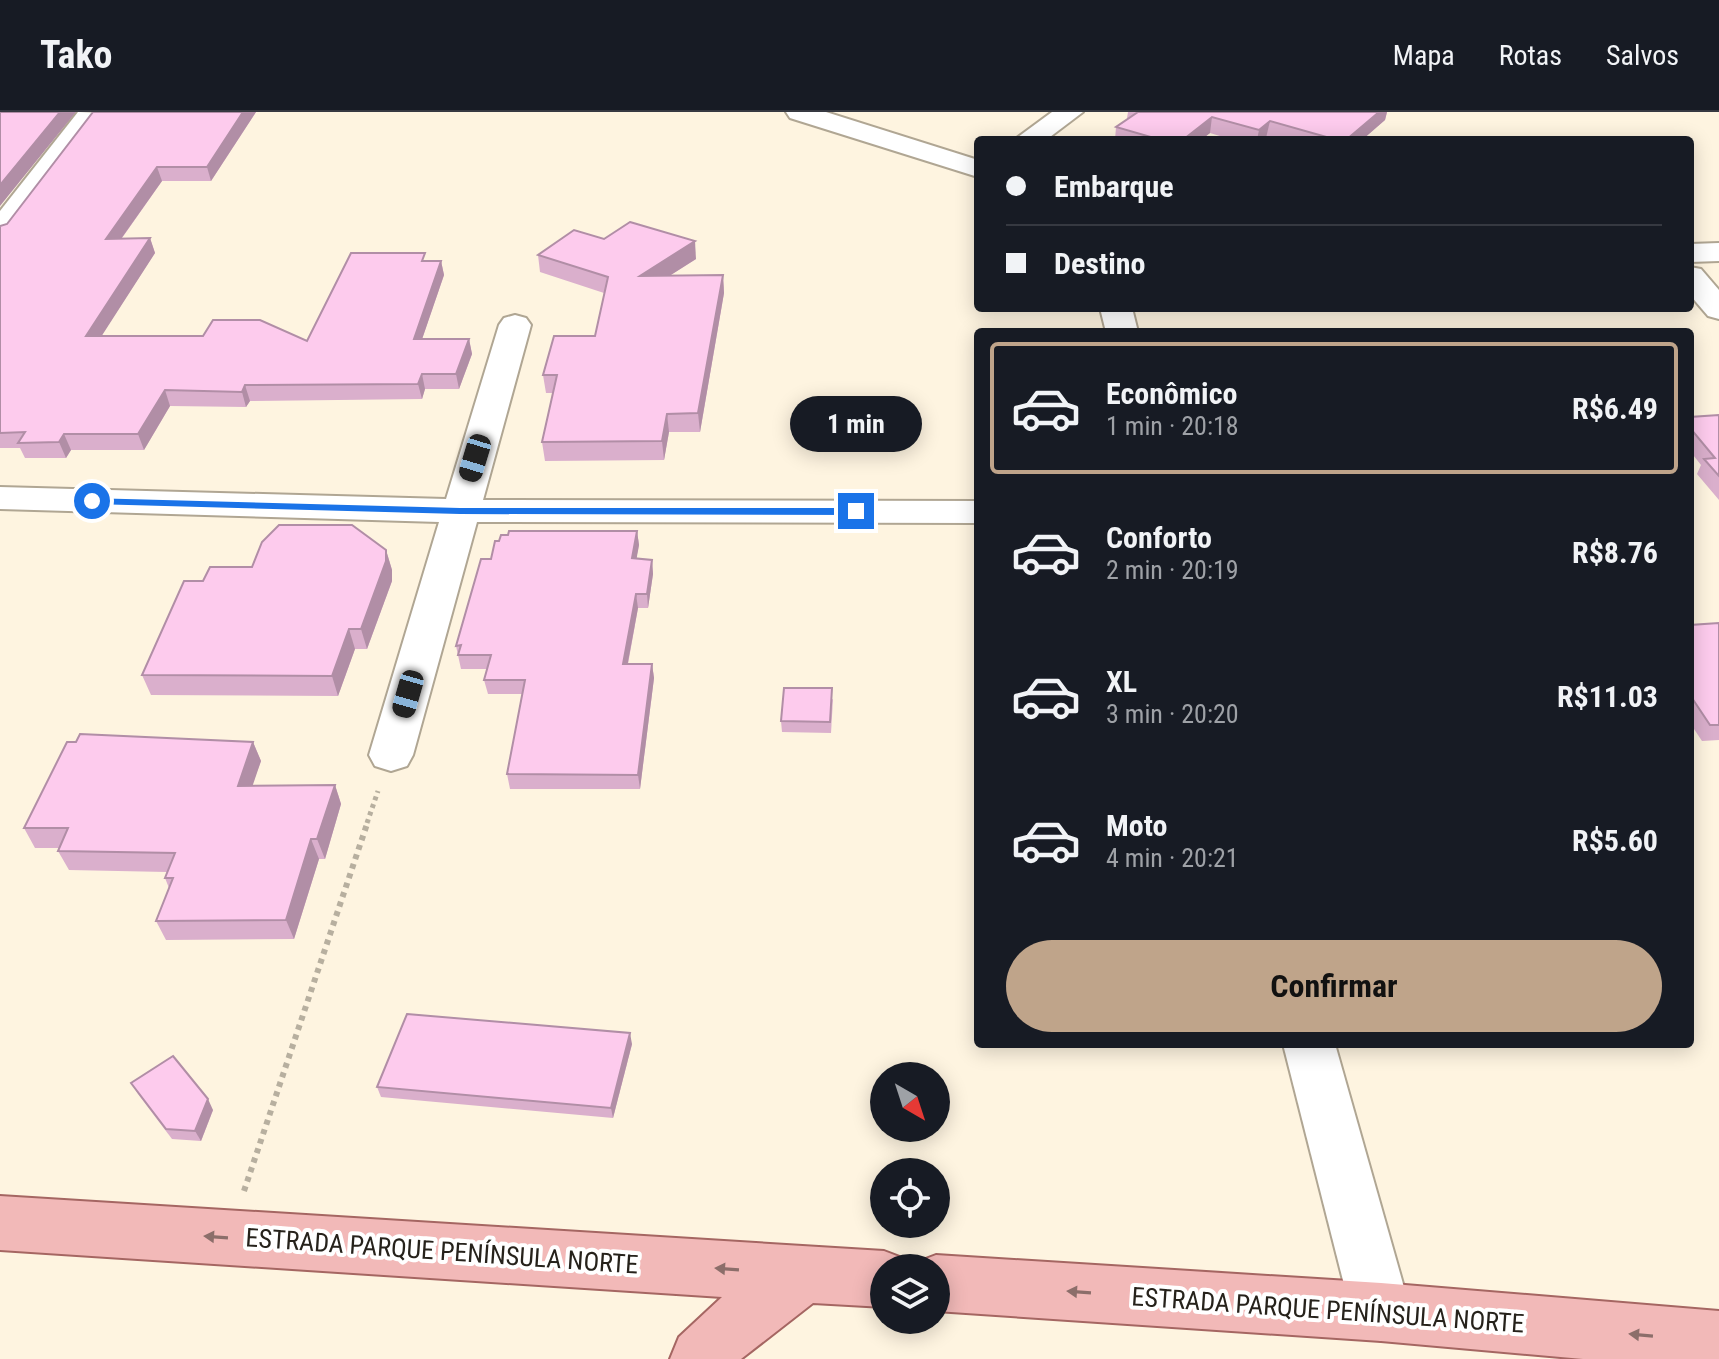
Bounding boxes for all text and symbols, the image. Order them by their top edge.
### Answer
text: Tako [40,33,113,77]
text: Mapa [1393,39,1455,72]
text: Rotas [1499,39,1562,72]
text: Salvos [1606,39,1679,72]
text: Embarque [1054,169,1174,204]
text: Destino [1054,246,1145,281]
icon: car [1010,372,1082,444]
text: Econômico [1106,376,1237,411]
text: R$6.49 [1572,391,1658,426]
callout: 1 min [790,395,922,451]
text: 1 min [827,409,885,439]
text: 1 min · 20:18 [1106,411,1239,441]
car [457,432,493,484]
route start [74,483,110,519]
route end [838,493,874,529]
icon: car [1010,516,1082,588]
text: Conforto [1106,520,1212,555]
text: R$8.76 [1572,535,1658,570]
text: 2 min · 20:19 [1106,555,1239,585]
icon: car [1010,660,1082,732]
text: XL [1106,664,1137,699]
car [390,668,426,720]
text: R$11.03 [1557,679,1658,714]
text: 3 min · 20:20 [1106,699,1239,729]
icon: car [1010,804,1082,876]
text: Moto [1106,808,1167,843]
text: R$5.60 [1572,823,1658,858]
text: 4 min · 20:21 [1106,843,1239,873]
button: Confirmar [1006,940,1662,1032]
north arrow [870,1062,950,1142]
map controls [870,1062,950,1334]
button: locate [870,1158,950,1238]
street label: ESTRADA PARQUE PENÍNSULA NORTE [245,1222,639,1280]
one-way arrow [203,1230,228,1243]
button: layers [870,1254,950,1334]
one-way arrow [714,1262,739,1275]
street label: ESTRADA PARQUE PENÍNSULA NORTE [1131,1281,1525,1339]
one-way arrow [1066,1286,1091,1299]
one-way arrow [1628,1328,1653,1341]

